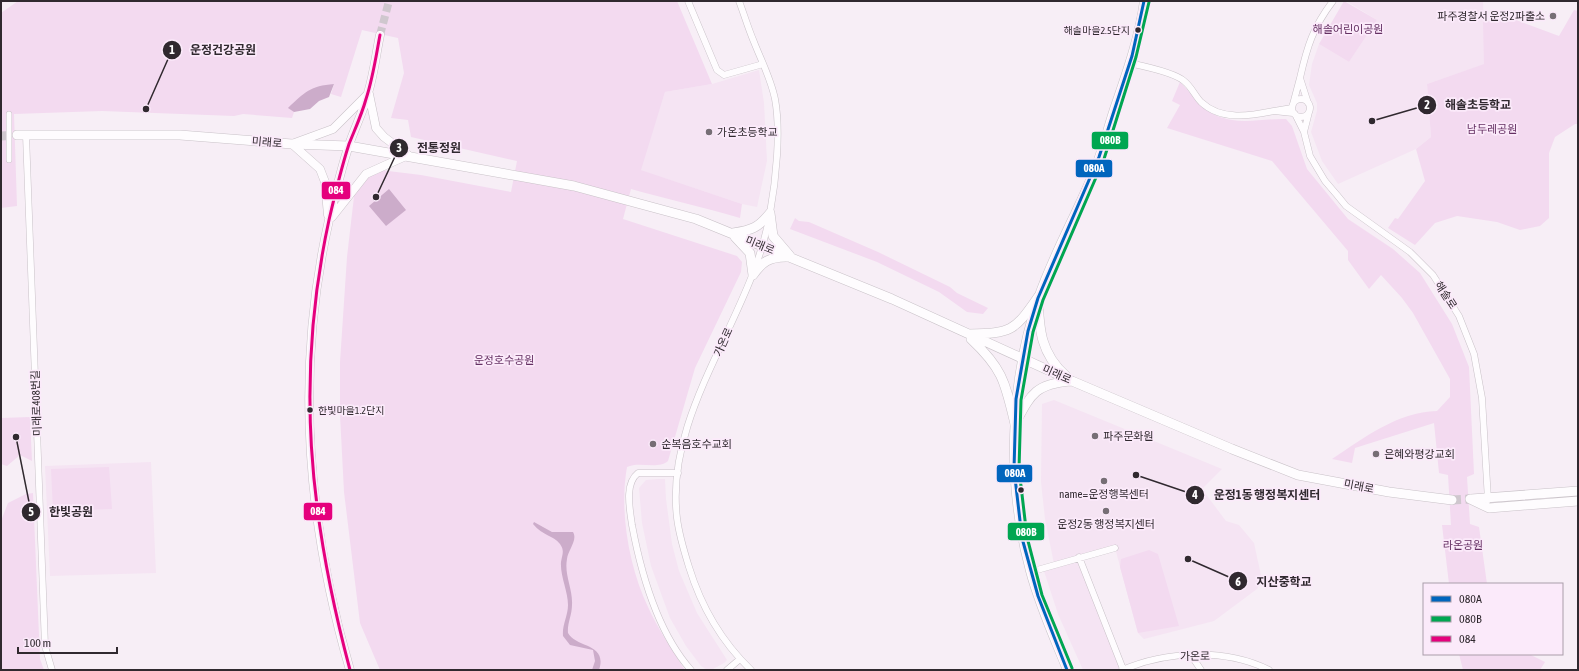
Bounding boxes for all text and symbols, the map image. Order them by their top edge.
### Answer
place label: 파주경찰서 운정2파출소 [1437,10,1545,22]
marker: 파주경찰서 운정2파출소 [1548,11,1558,21]
park label: 해솔어린이공원 [1313,23,1383,35]
place label: 해솔마을2.5단지 [1064,25,1130,36]
marker: 해솔마을2.5단지 [1133,25,1143,35]
callout: 운정건강공원 [162,38,264,62]
text: 1 [169,43,175,57]
text: 운정건강공원 [190,43,256,57]
callout: 해솔초등학교 [1417,93,1519,117]
text: 2 [1424,98,1430,112]
text: 해솔초등학교 [1445,98,1511,112]
park label: 남두레공원 [1467,123,1517,135]
place label: 가온초등학교 [717,126,778,138]
marker: 가온초등학교 [704,127,714,137]
line badge: 080B [1091,131,1129,150]
text: 080B [1100,134,1121,146]
street label: 미래로 [251,135,283,149]
callout: 전통정원 [389,136,469,160]
text: 3 [396,141,402,155]
text: 전통정원 [417,141,461,155]
line badge: 080A [1075,159,1113,178]
text: 080A [1084,162,1105,174]
line badge: 084 [321,181,351,200]
text: 084 [328,184,344,196]
street label: 미래로 [744,234,776,256]
street label: 해솔로 [1433,279,1459,311]
street label: 가온로 [711,326,735,358]
park label: 운정호수공원 [474,354,534,366]
street label: 미래로 [1041,362,1073,386]
street label: 미래로408번길 [29,370,43,436]
marker: 한빛마을1.2단지 [305,405,315,415]
place label: 한빛마을1.2단지 [318,405,384,416]
place label: 파주문화원 [1103,430,1154,442]
marker: 파주문화원 [1090,431,1100,441]
place label: 순복음호수교회 [661,438,732,450]
marker: 순복음호수교회 [648,439,658,449]
place label: 은혜와평강교회 [1384,448,1455,460]
marker: 은혜와평강교회 [1371,449,1381,459]
line badge: 080A [996,464,1033,483]
text: 080A [1005,467,1026,479]
marker: name=운정행복센터 [1099,476,1109,486]
street label: 미래로 [1343,477,1375,495]
callout: 운정1동 행정복지센터 [1185,483,1328,507]
unlabelled marker [1016,485,1026,495]
place label: name=운정행복센터 [1059,488,1149,500]
text: 4 [1191,488,1198,502]
text: 운정1동 행정복지센터 [1214,488,1320,502]
callout: 한빛공원 [21,500,101,524]
line badge: 084 [303,502,333,521]
text: 5 [28,505,34,519]
text: 한빛공원 [49,505,93,519]
text: 084 [310,505,326,517]
marker: 운정2동 행정복지센터 [1101,506,1111,516]
place label: 운정2동 행정복지센터 [1057,518,1155,530]
line badge: 080B [1007,522,1045,541]
text: 080B [1016,526,1037,538]
park label: 라온공원 [1443,539,1483,551]
callout: 지산중학교 [1228,569,1319,593]
text: 6 [1235,575,1241,589]
text: 지산중학교 [1256,575,1312,589]
legend [1423,583,1563,655]
text: 080A [1459,592,1482,606]
text: 080B [1459,612,1482,626]
scale bar [18,629,117,655]
text: 084 [1459,632,1476,646]
text: 100 m [24,636,51,650]
street label: 가온로 [1180,650,1210,662]

